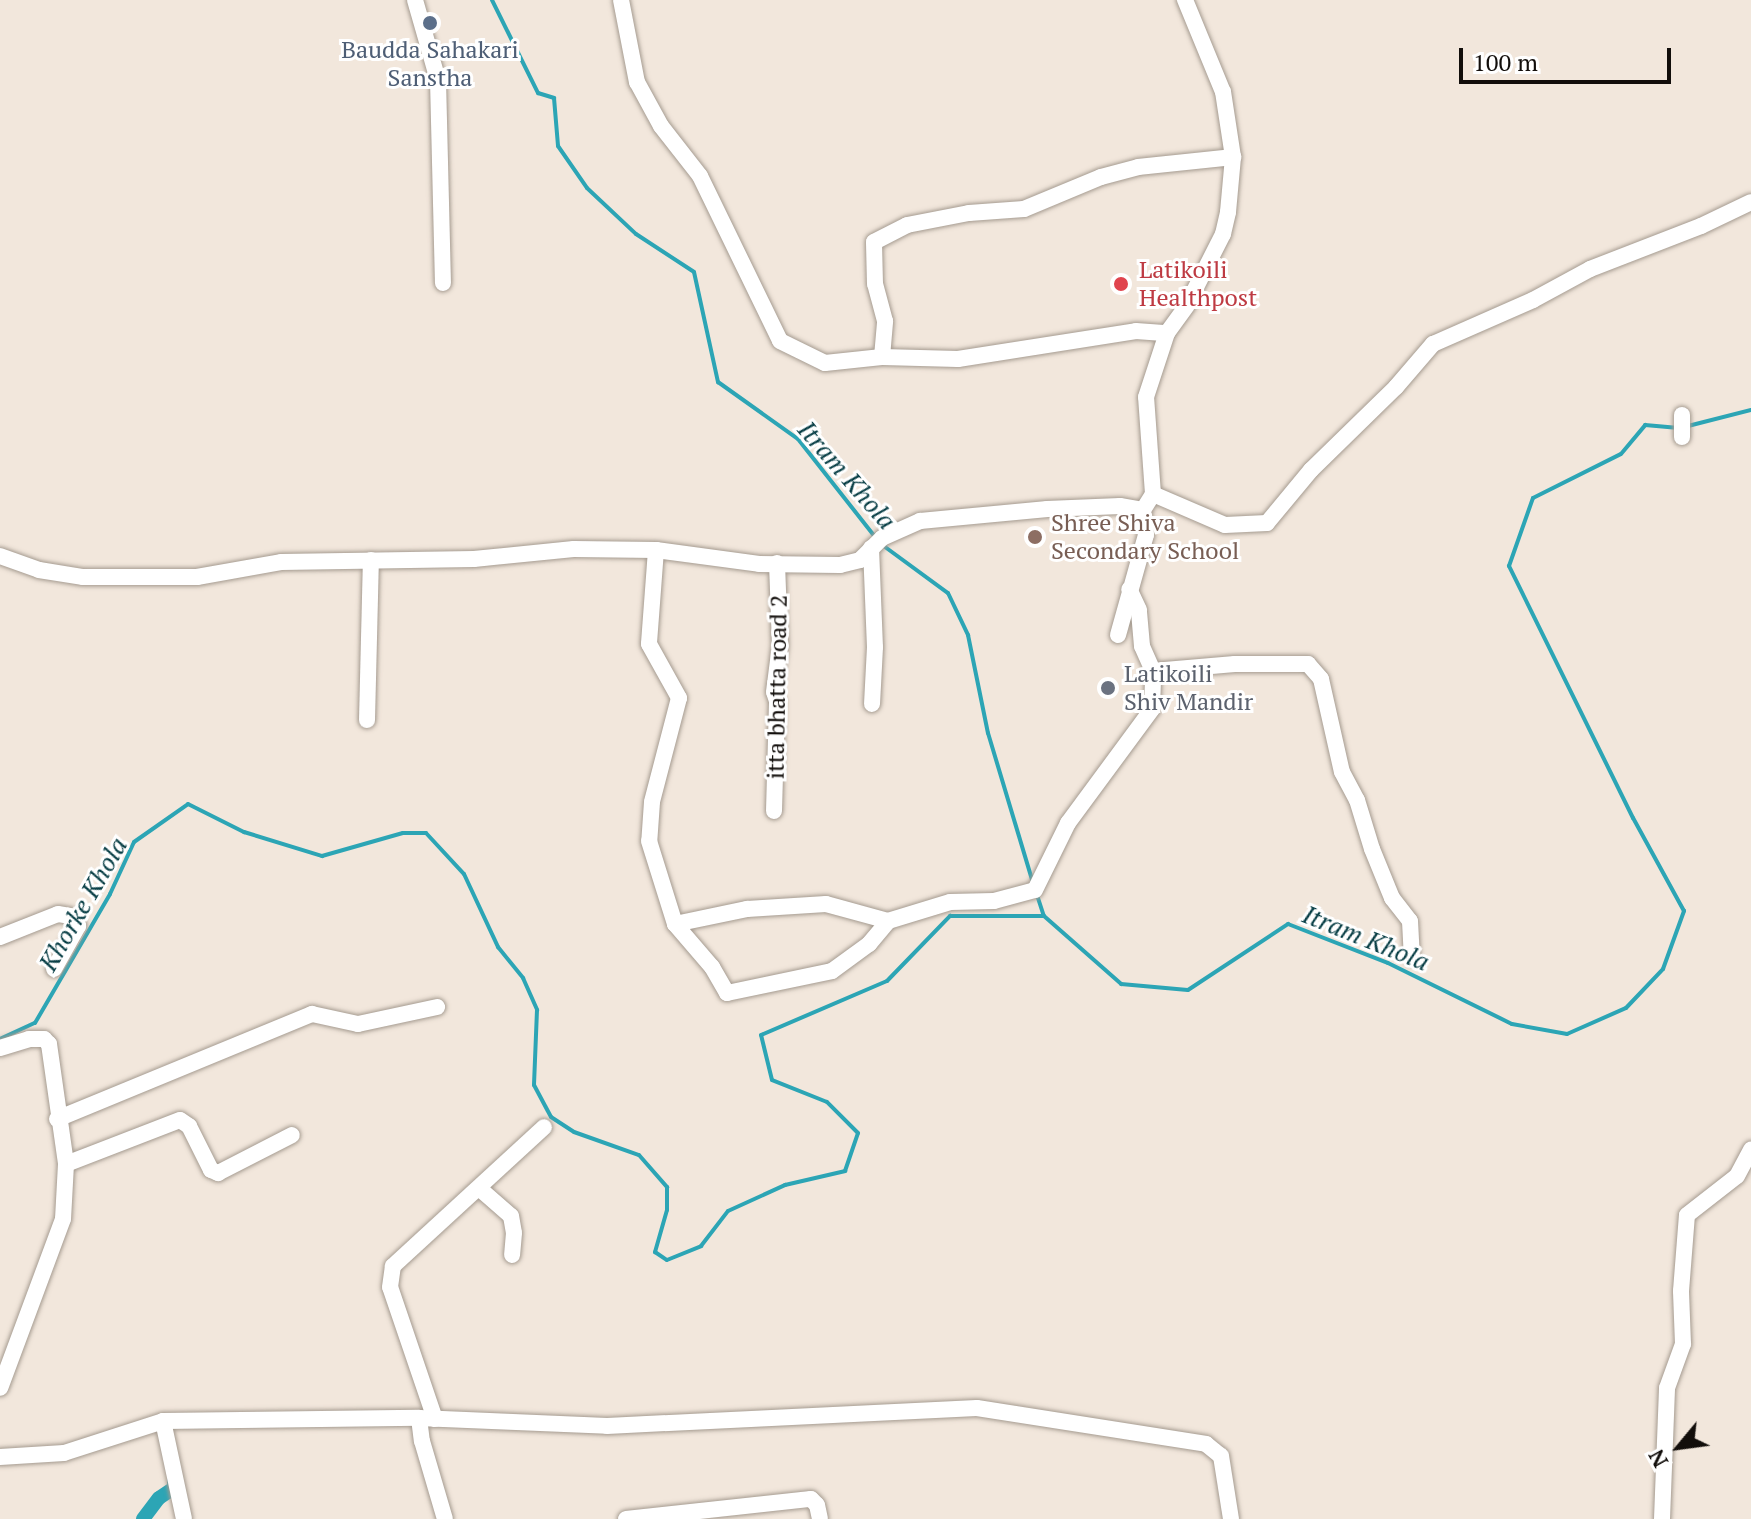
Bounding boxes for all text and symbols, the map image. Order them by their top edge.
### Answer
marker: Baudda Sahakari Sanstha [421,14,439,32]
scale bar [1463,32,1675,82]
place label: Baudda Sahakari Sanstha [341,36,519,92]
text: 100 m [1473,46,1538,78]
place label: Latikoili Healthpost [1139,256,1257,312]
marker: Latikoili Healthpost [1110,273,1132,295]
water label: Itram Khola [791,414,903,536]
place label: Shree Shiva Secondary School [1051,509,1239,565]
marker: Shree Shiva Secondary School [1026,528,1044,546]
street label: itta bhatta road 2 [761,594,793,780]
place label: Latikoili Shiv Mandir [1124,660,1253,716]
marker: Latikoili Shiv Mandir [1099,679,1117,697]
water label: Khorke Khola [32,832,134,976]
water label: Itram Khola [1298,898,1434,978]
north arrow [1639,1407,1719,1487]
text: N [1641,1445,1674,1473]

